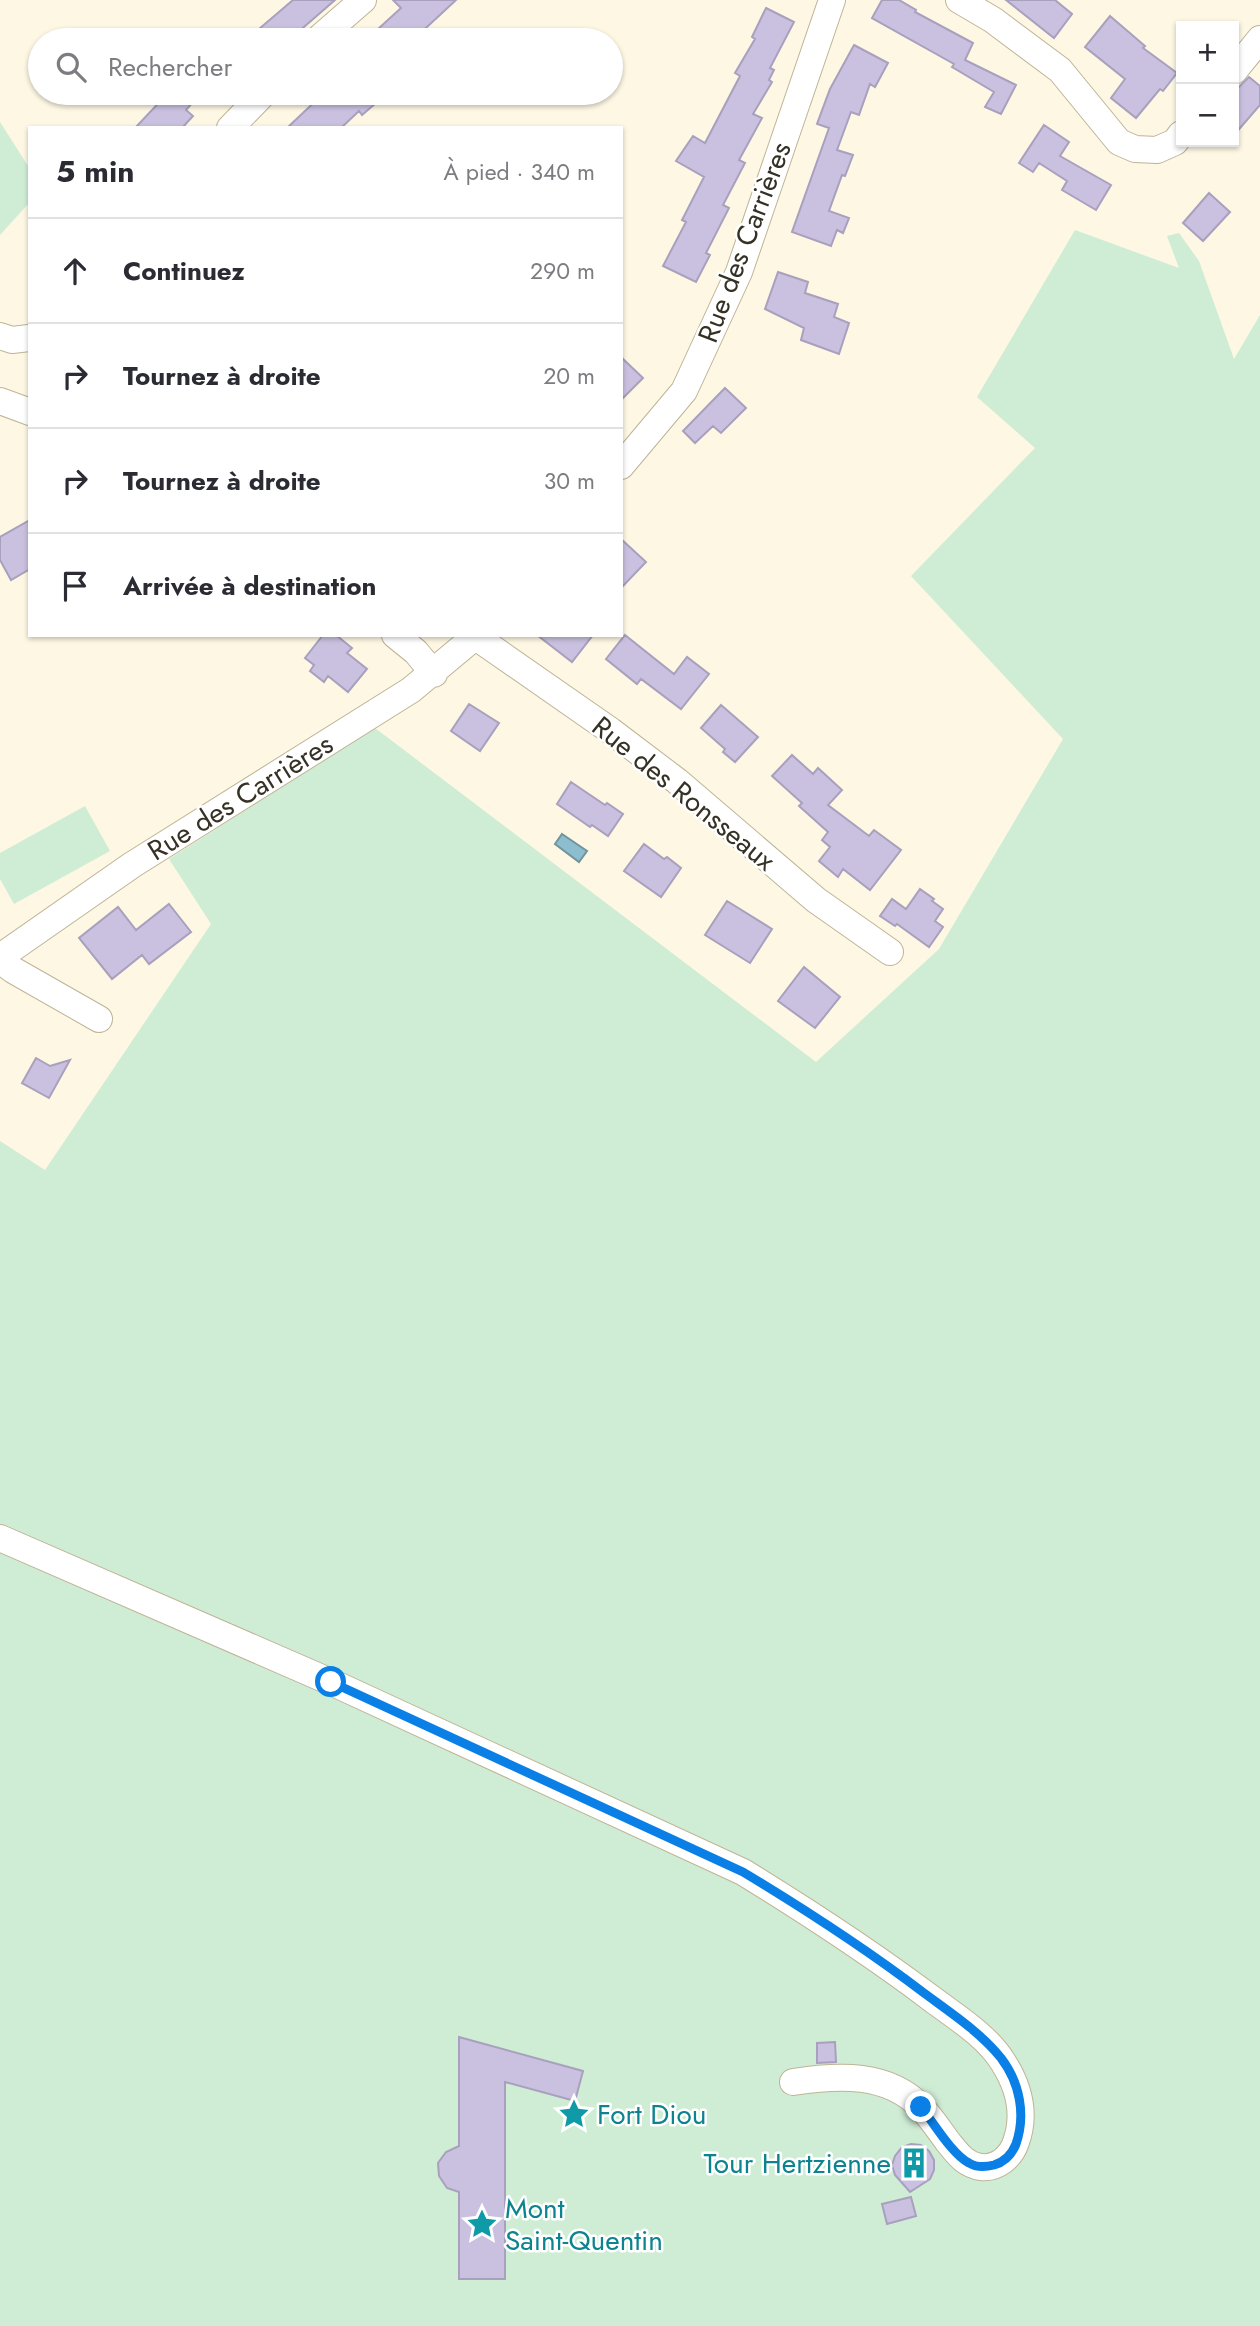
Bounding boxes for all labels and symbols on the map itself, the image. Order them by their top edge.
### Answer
street label: Rue des Carrières [687,136,802,348]
street label: Rue des Ronsseaux [583,706,785,881]
street label: Rue des Carrières [140,724,341,871]
route start [315,1666,346,1697]
route end [905,2091,936,2122]
place label: Fort Diou [597,2094,706,2135]
place icon: Fort Diou [557,2097,591,2131]
place label: Tour Hertzienne [704,2143,891,2184]
building icon: Tour Hertzienne [897,2146,931,2180]
place label: Mont Saint-Quentin [505,2188,663,2261]
place icon: Mont Saint-Quentin [465,2207,499,2241]

